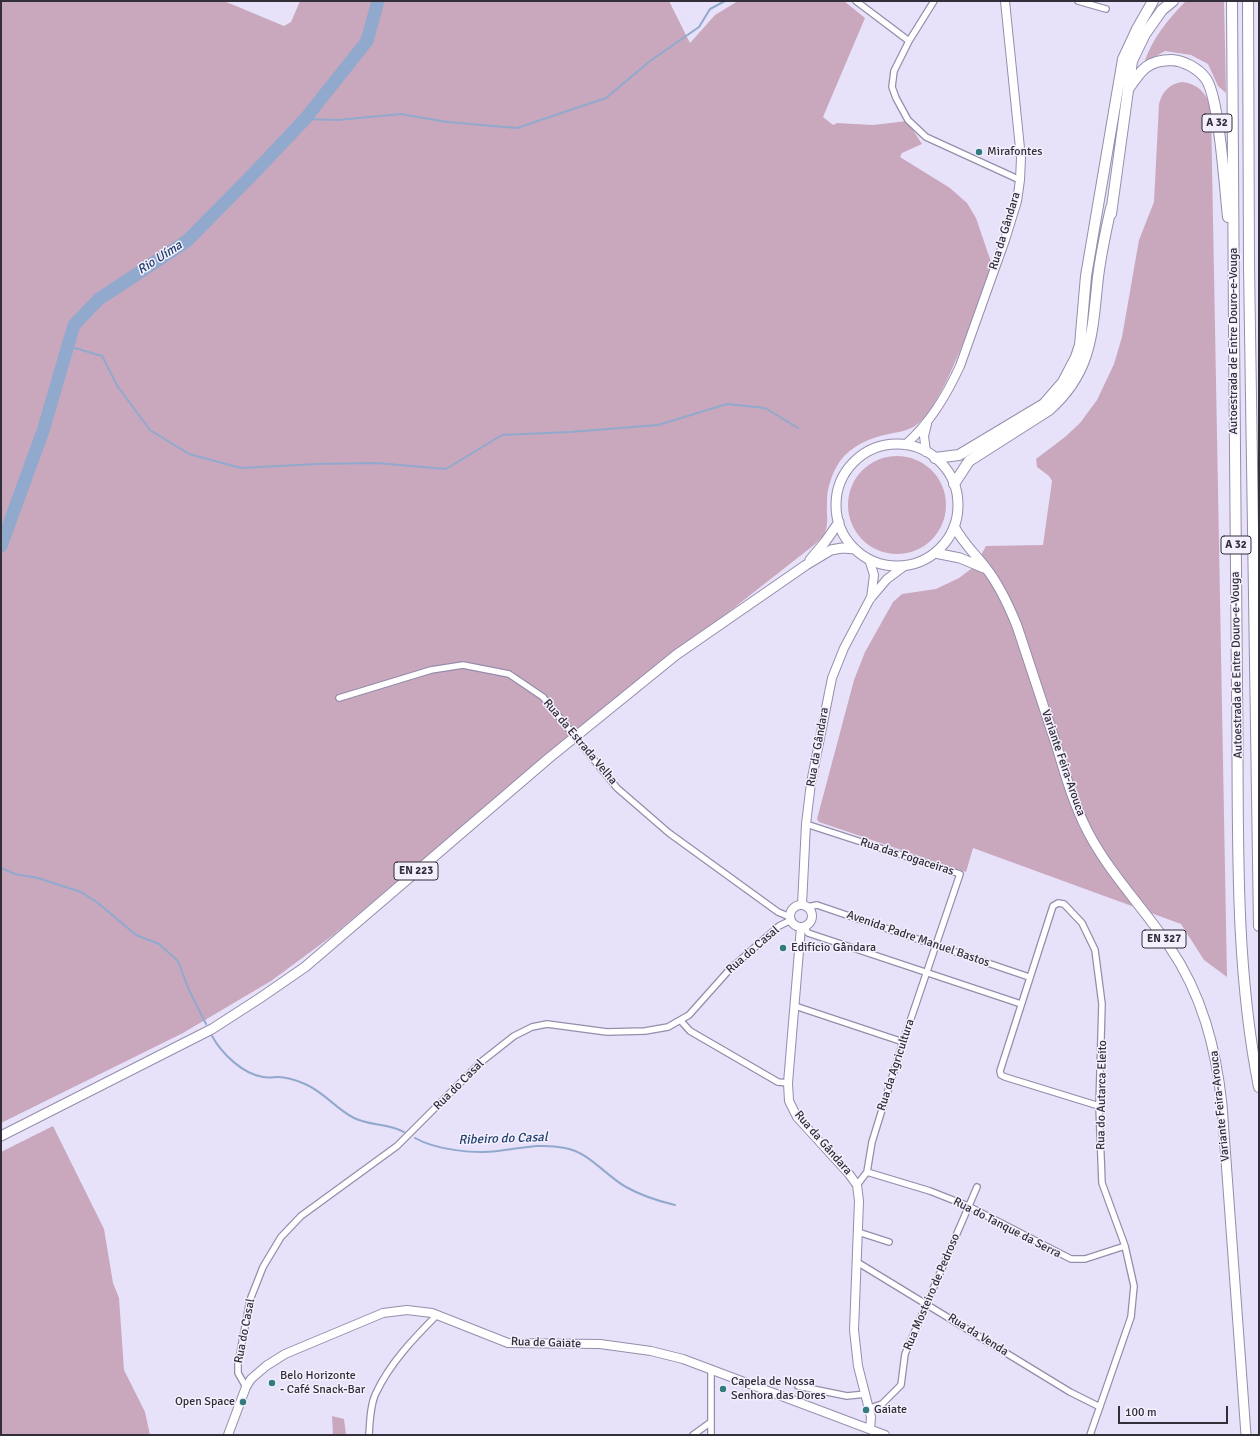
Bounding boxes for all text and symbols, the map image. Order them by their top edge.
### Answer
road number: A 32 [1202,114,1232,132]
place label: Mirafontes [987,145,1042,159]
marker: Mirafontes [974,147,984,157]
street label: Rua da Gândara [986,190,1024,272]
water label: Rio Uíma [135,238,185,278]
street label: Autoestrada de Entre Douro-e-Vouga [1227,248,1241,434]
road number: A 32 [1221,536,1251,554]
street label: Autoestrada de Entre Douro-e-Vouga [1228,571,1246,759]
street label: Rua da Estrada Velha [540,696,620,788]
street label: Rua da Gândara [804,706,832,788]
street label: Variante Feira-Arouca [1038,708,1088,818]
street label: Rua das Fogaceiras [858,835,956,879]
road number: EN 223 [394,862,438,880]
street label: Avenida Padre Manuel Bastos [845,908,991,970]
street label: Rua do Casal [724,923,782,977]
road number: EN 327 [1142,930,1186,948]
place label: Edifício Gândara [791,941,876,955]
marker: Edifício Gândara [778,943,788,953]
street label: Rua da Agricultura [874,1017,918,1113]
street label: Rua do Autarca Eleito [1094,1040,1110,1150]
street label: Variante Feira-Arouca [1207,1050,1233,1162]
street label: Rua do Casal [431,1057,487,1113]
street label: Rua da Gândara [791,1108,855,1178]
water label: Ribeiro do Casal [458,1130,548,1148]
street label: Rua do Tanque da Serra [951,1195,1063,1261]
street label: Rua Mosteiro de Pedroso [901,1231,963,1353]
street label: Rua do Casal [232,1297,258,1365]
street label: Rua da Venda [945,1311,1011,1359]
street label: Rua de Gaiate [511,1335,581,1351]
place label: Belo Horizonte - Café Snack-Bar [280,1369,365,1397]
place label: Capela de Nossa Senhora das Dores [731,1375,826,1403]
marker: Belo Horizonte - Café Snack-Bar [267,1378,277,1388]
marker: Capela de Nossa Senhora das Dores [718,1384,728,1394]
place label: Open Space [175,1395,235,1409]
marker: Open Space [238,1397,248,1407]
scale bar [1120,1398,1230,1424]
place label: Gaiate [874,1403,907,1417]
marker: Gaiate [861,1405,871,1415]
text: 100 m [1125,1405,1157,1420]

